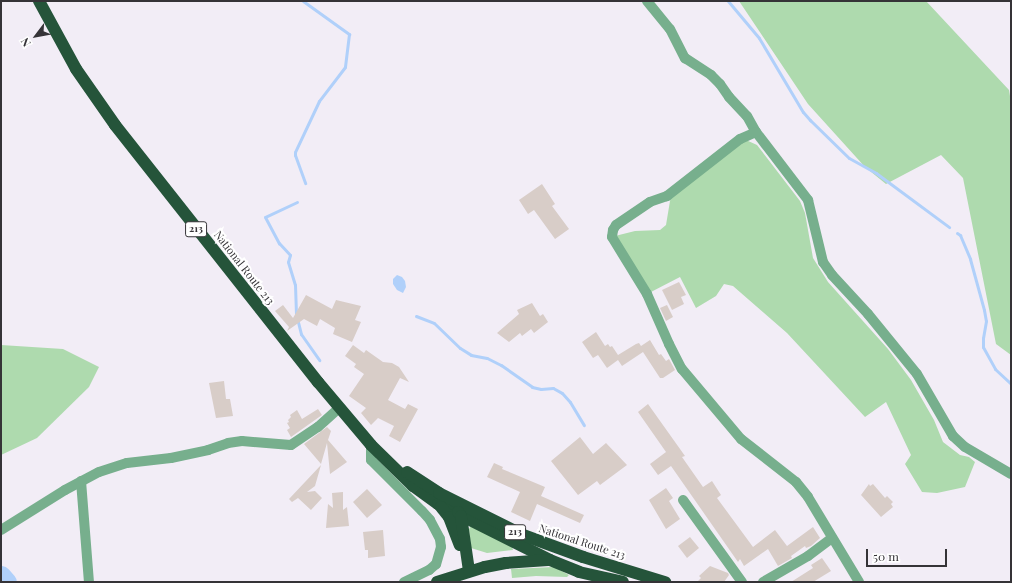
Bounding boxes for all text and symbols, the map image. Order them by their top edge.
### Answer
north arrow [16,16,56,56]
text: N [17,35,34,50]
road number: 213 [185,221,207,237]
street label: National Route 213 [211,228,277,308]
street label: National Route 213 [537,522,627,562]
road number: 213 [504,524,526,540]
scale bar [868,541,949,567]
text: 50 m [873,548,899,564]

